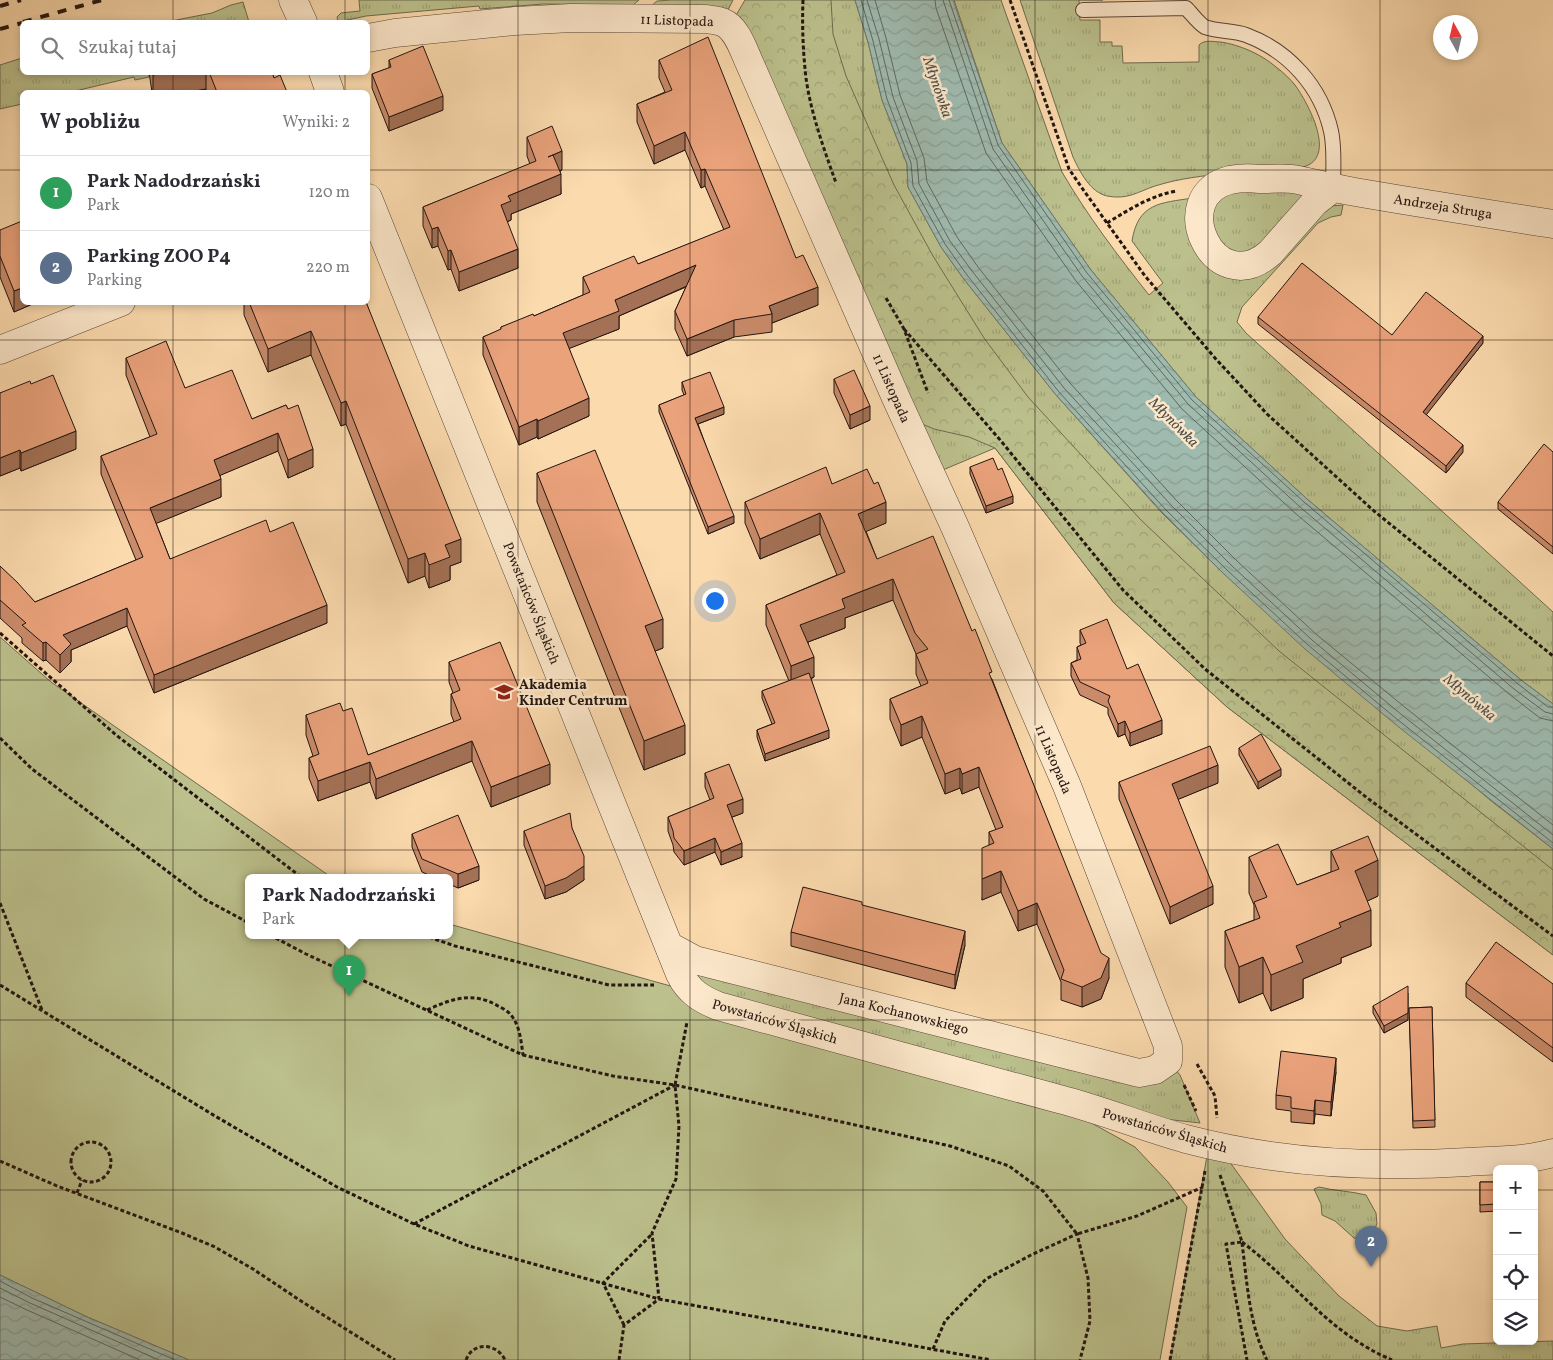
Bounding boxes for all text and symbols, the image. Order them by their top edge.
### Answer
street label: 11 Listopada [640,11,714,32]
north arrow [1433,15,1478,60]
search box [20,20,370,75]
icon: search [38,34,66,62]
text: Szukaj tutaj [78,35,177,61]
water label: Młynówka [916,53,957,121]
text: W pobliżu [40,108,140,137]
text: Wyniki: 2 [282,112,350,134]
text: Park Nadodrzański [87,169,261,195]
text: 1 [53,182,59,204]
text: 120 m [308,182,350,204]
street label: Andrzeja Struga [1392,190,1494,225]
text: Park [87,195,120,217]
text: Parking ZOO P4 [87,244,231,270]
text: 2 [52,257,60,279]
text: 220 m [306,257,350,279]
text: Parking [87,270,142,292]
street label: 11 Listopada [867,351,914,426]
water label: Młynówka [1143,393,1203,453]
street label: Powstańców Śląskich [497,539,565,667]
your location [702,588,728,614]
water label: Młynówka [1437,669,1500,726]
place label: Akademia Kinder Centrum [519,676,628,711]
school or university icon: Akademia Kinder Centrum [493,681,515,703]
street label: 11 Listopada [1029,722,1076,797]
popup [245,874,453,939]
text: Park Nadodrzański [262,883,436,909]
text: Park [262,909,295,931]
pin: 1 [333,955,365,996]
street label: Jana Kochanowskiego [837,989,970,1040]
street label: Powstańców Śląskich [709,994,840,1049]
street label: Powstańców Śląskich [1099,1103,1230,1158]
map controls [1493,1165,1538,1345]
button: + [1493,1165,1538,1210]
button: − [1493,1210,1538,1255]
pin: 2 [1355,1226,1387,1267]
button: locate [1493,1255,1538,1300]
button: layers [1493,1300,1538,1345]

